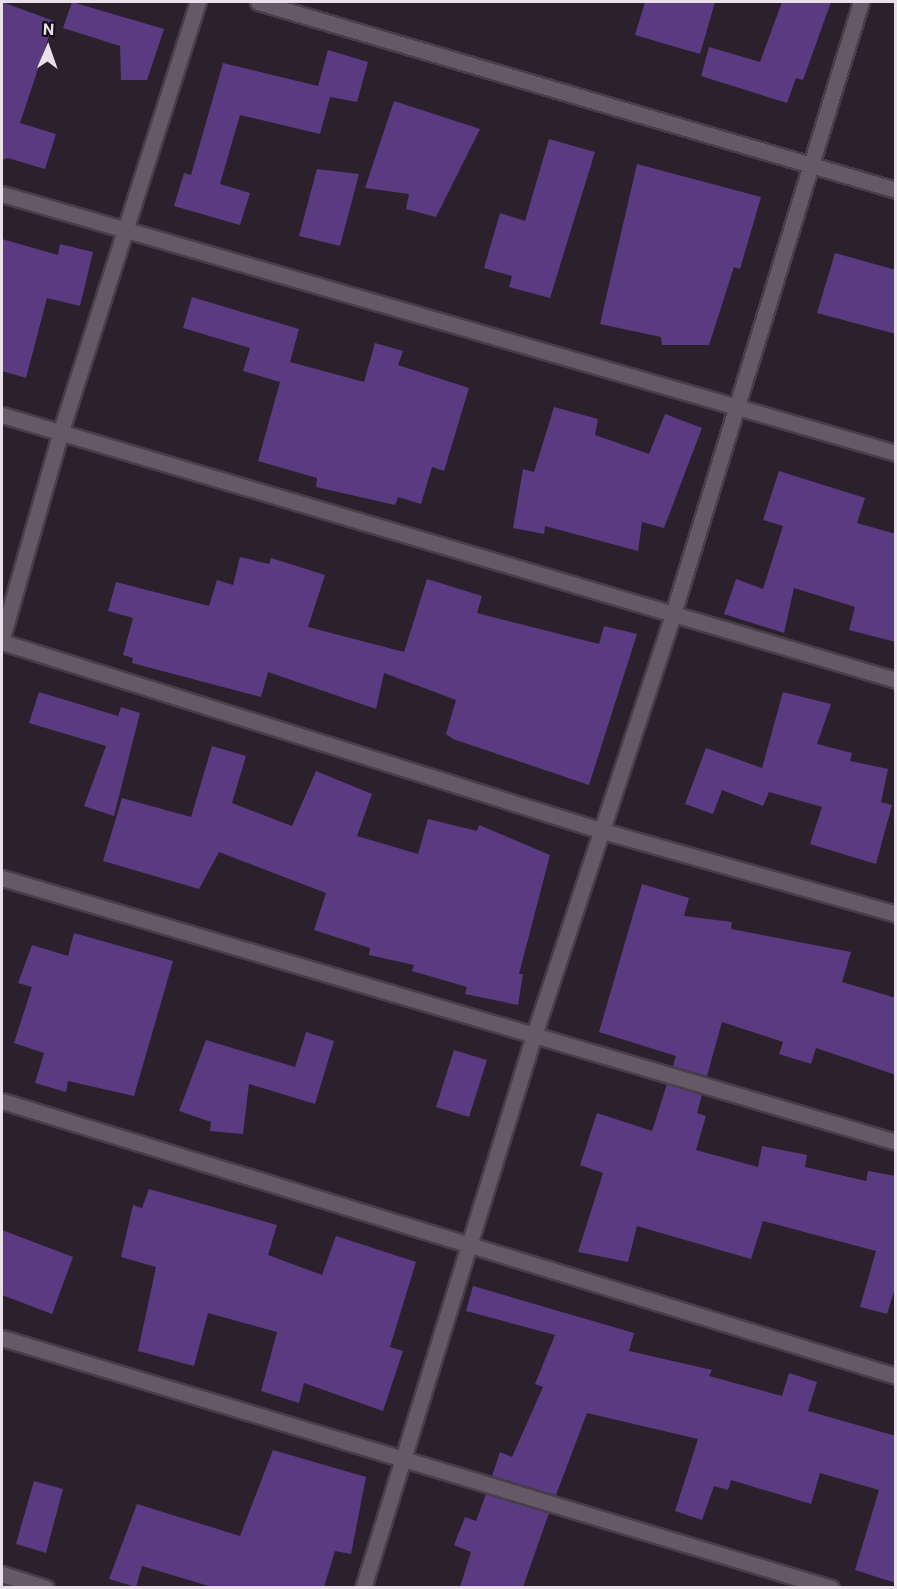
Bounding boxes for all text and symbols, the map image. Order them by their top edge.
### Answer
north arrow [18,18,78,78]
text: N [43,20,55,39]

